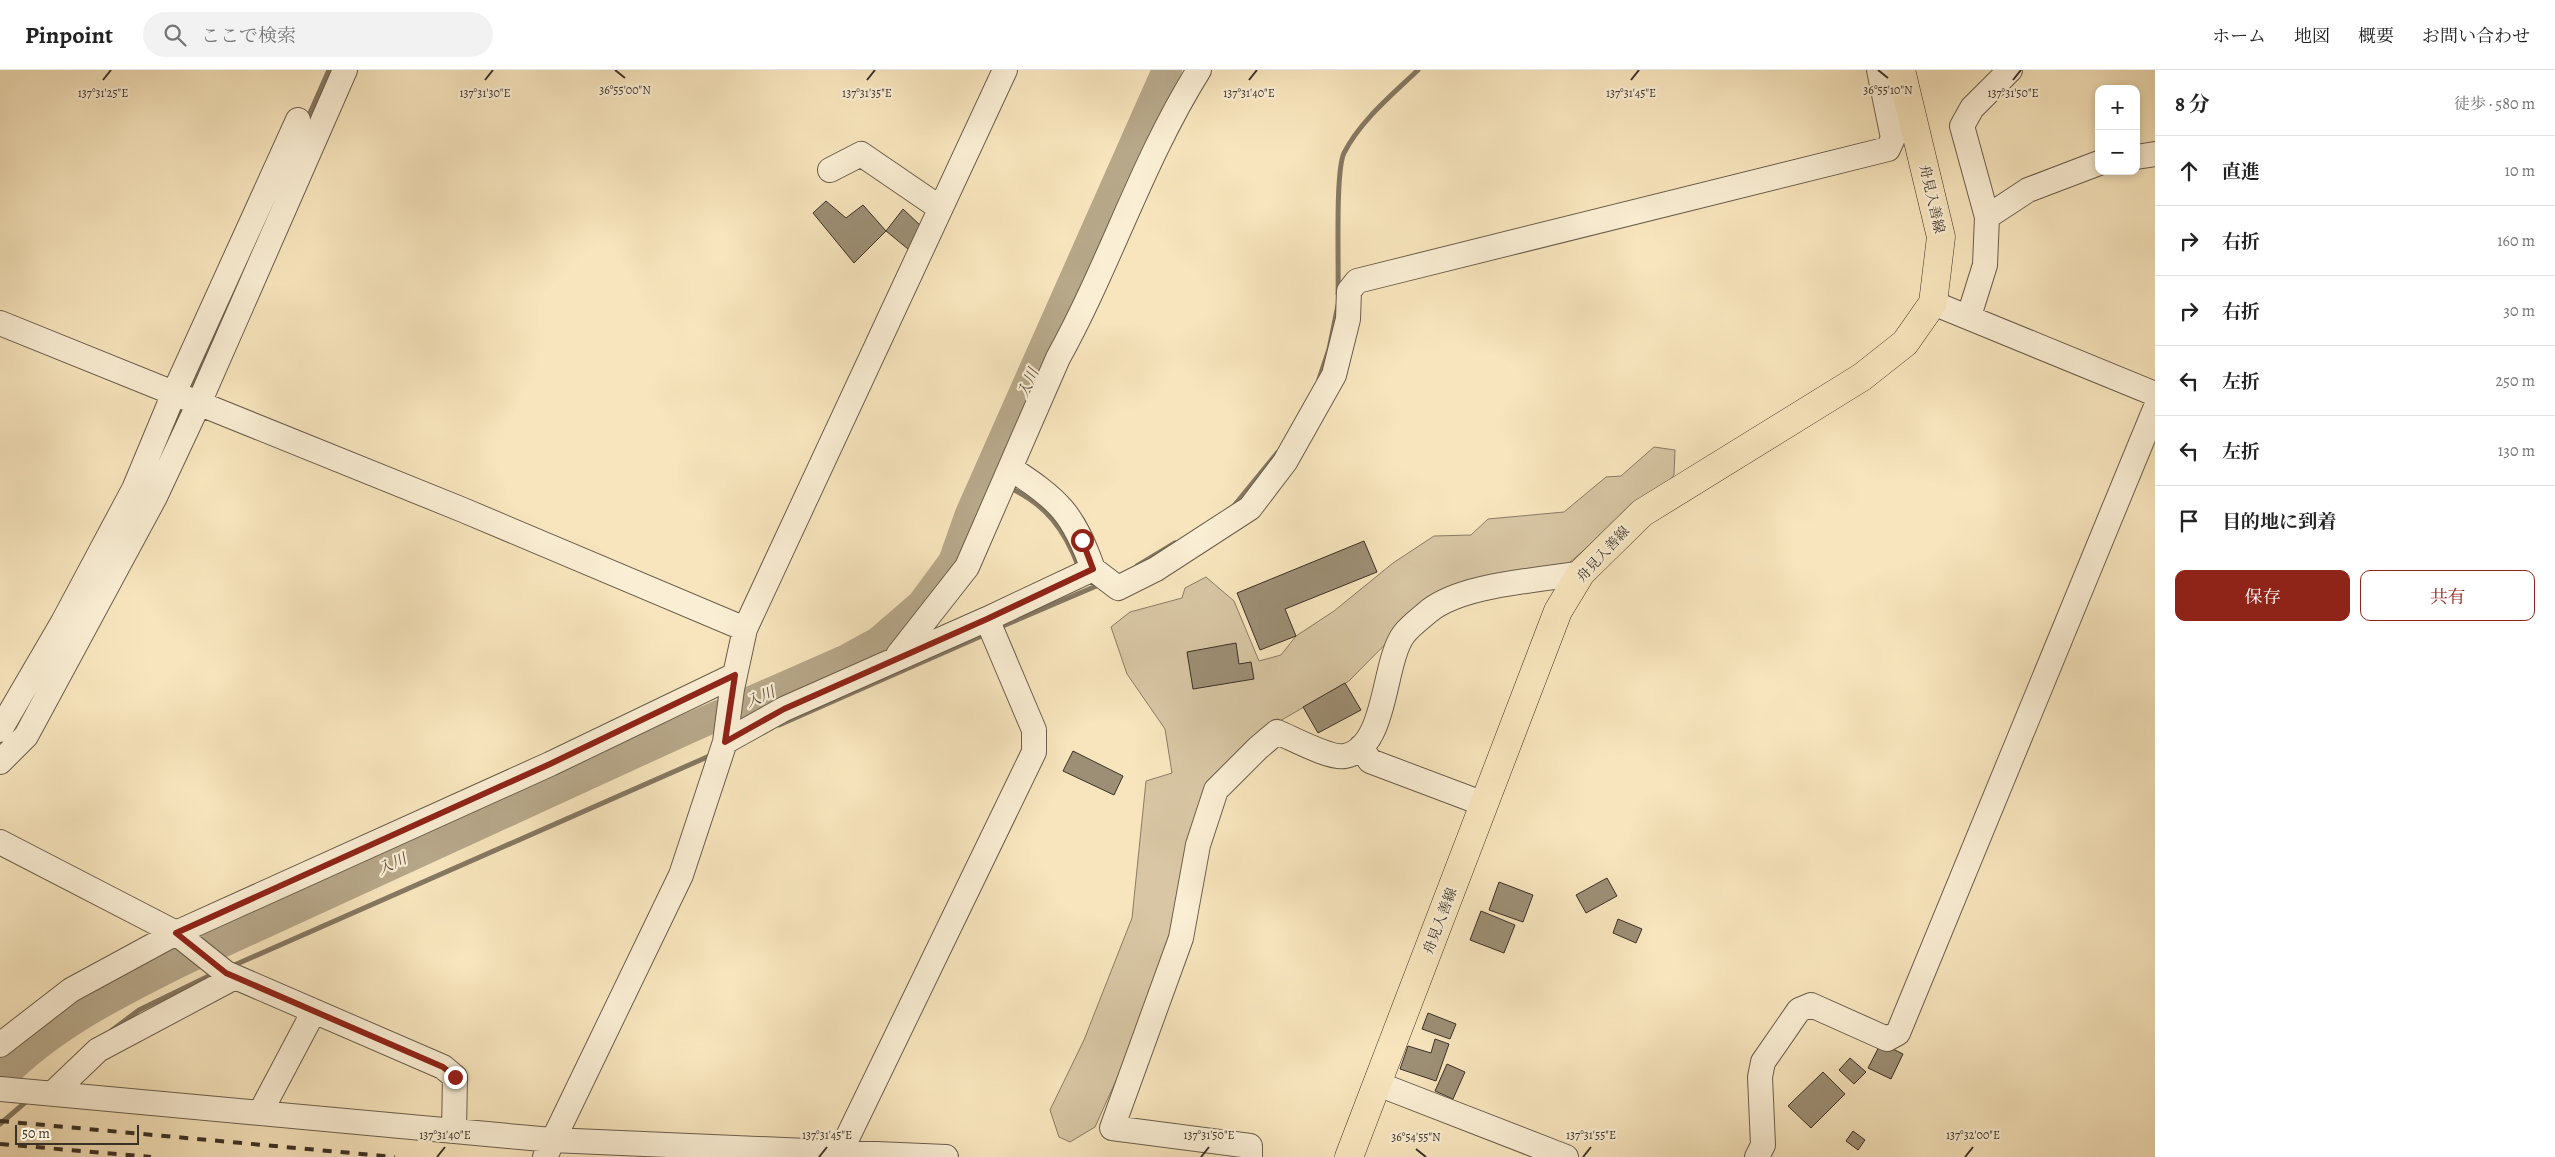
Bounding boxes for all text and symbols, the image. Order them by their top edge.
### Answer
search box [143,12,493,57]
text: Pinpoint [25,19,113,51]
icon: search [161,21,189,49]
text: ここで検索 [201,23,296,49]
text: ホーム [2212,24,2266,48]
text: 地図 [2294,24,2330,48]
text: 概要 [2358,24,2394,48]
text: お問い合わせ [2422,24,2530,48]
text: 36°55'00"N [599,82,651,98]
text: 36°55'10"N [1863,82,1913,98]
text: 137°31'25"E [78,85,128,101]
text: 137°31'30"E [459,85,511,101]
text: 137°31'35"E [842,85,892,101]
text: 137°31'40"E [1223,85,1275,101]
text: 137°31'45"E [1606,85,1656,101]
text: 137°31'50"E [1987,85,2039,101]
map controls [2095,85,2140,175]
button: + [2095,85,2140,130]
text: 8 分 [2175,90,2210,118]
text: 徒歩 · 580 m [2454,93,2535,115]
button: − [2095,130,2140,175]
icon: ahead [2175,157,2203,185]
text: 直進 [2222,159,2260,185]
text: 10 m [2505,160,2535,182]
street label: 舟見入善線 [1915,163,1949,235]
icon: right [2175,227,2203,255]
text: 右折 [2222,229,2260,255]
text: 160 m [2497,230,2535,252]
icon: right [2175,297,2203,325]
text: 右折 [2222,299,2260,325]
text: 30 m [2503,300,2535,322]
water label: 入川 [1013,363,1044,401]
icon: left [2175,367,2203,395]
text: 左折 [2222,369,2260,395]
text: 250 m [2496,370,2535,392]
icon: left [2175,437,2203,465]
text: 左折 [2222,439,2260,465]
text: 130 m [2498,440,2535,462]
icon: arrive [2175,507,2203,535]
text: 目的地に到着 [2222,509,2336,535]
street label: 舟見入善線 [1572,522,1634,586]
route start [1071,529,1094,552]
button: 保存 [2175,570,2350,621]
button: 共有 [2360,570,2535,621]
water label: 入川 [742,681,780,712]
water label: 入川 [374,848,412,879]
street label: 舟見入善線 [1419,885,1461,957]
route end [444,1066,467,1089]
scale bar [15,1122,139,1145]
text: 50 m [22,1124,50,1143]
text: 137°31'40"E [419,1127,471,1143]
text: 137°31'45"E [802,1127,852,1143]
text: 137°31'50"E [1183,1127,1235,1143]
text: 137°31'55"E [1566,1127,1616,1143]
text: 137°32'00"E [1946,1127,2000,1143]
text: 36°54'55"N [1391,1129,1441,1145]

